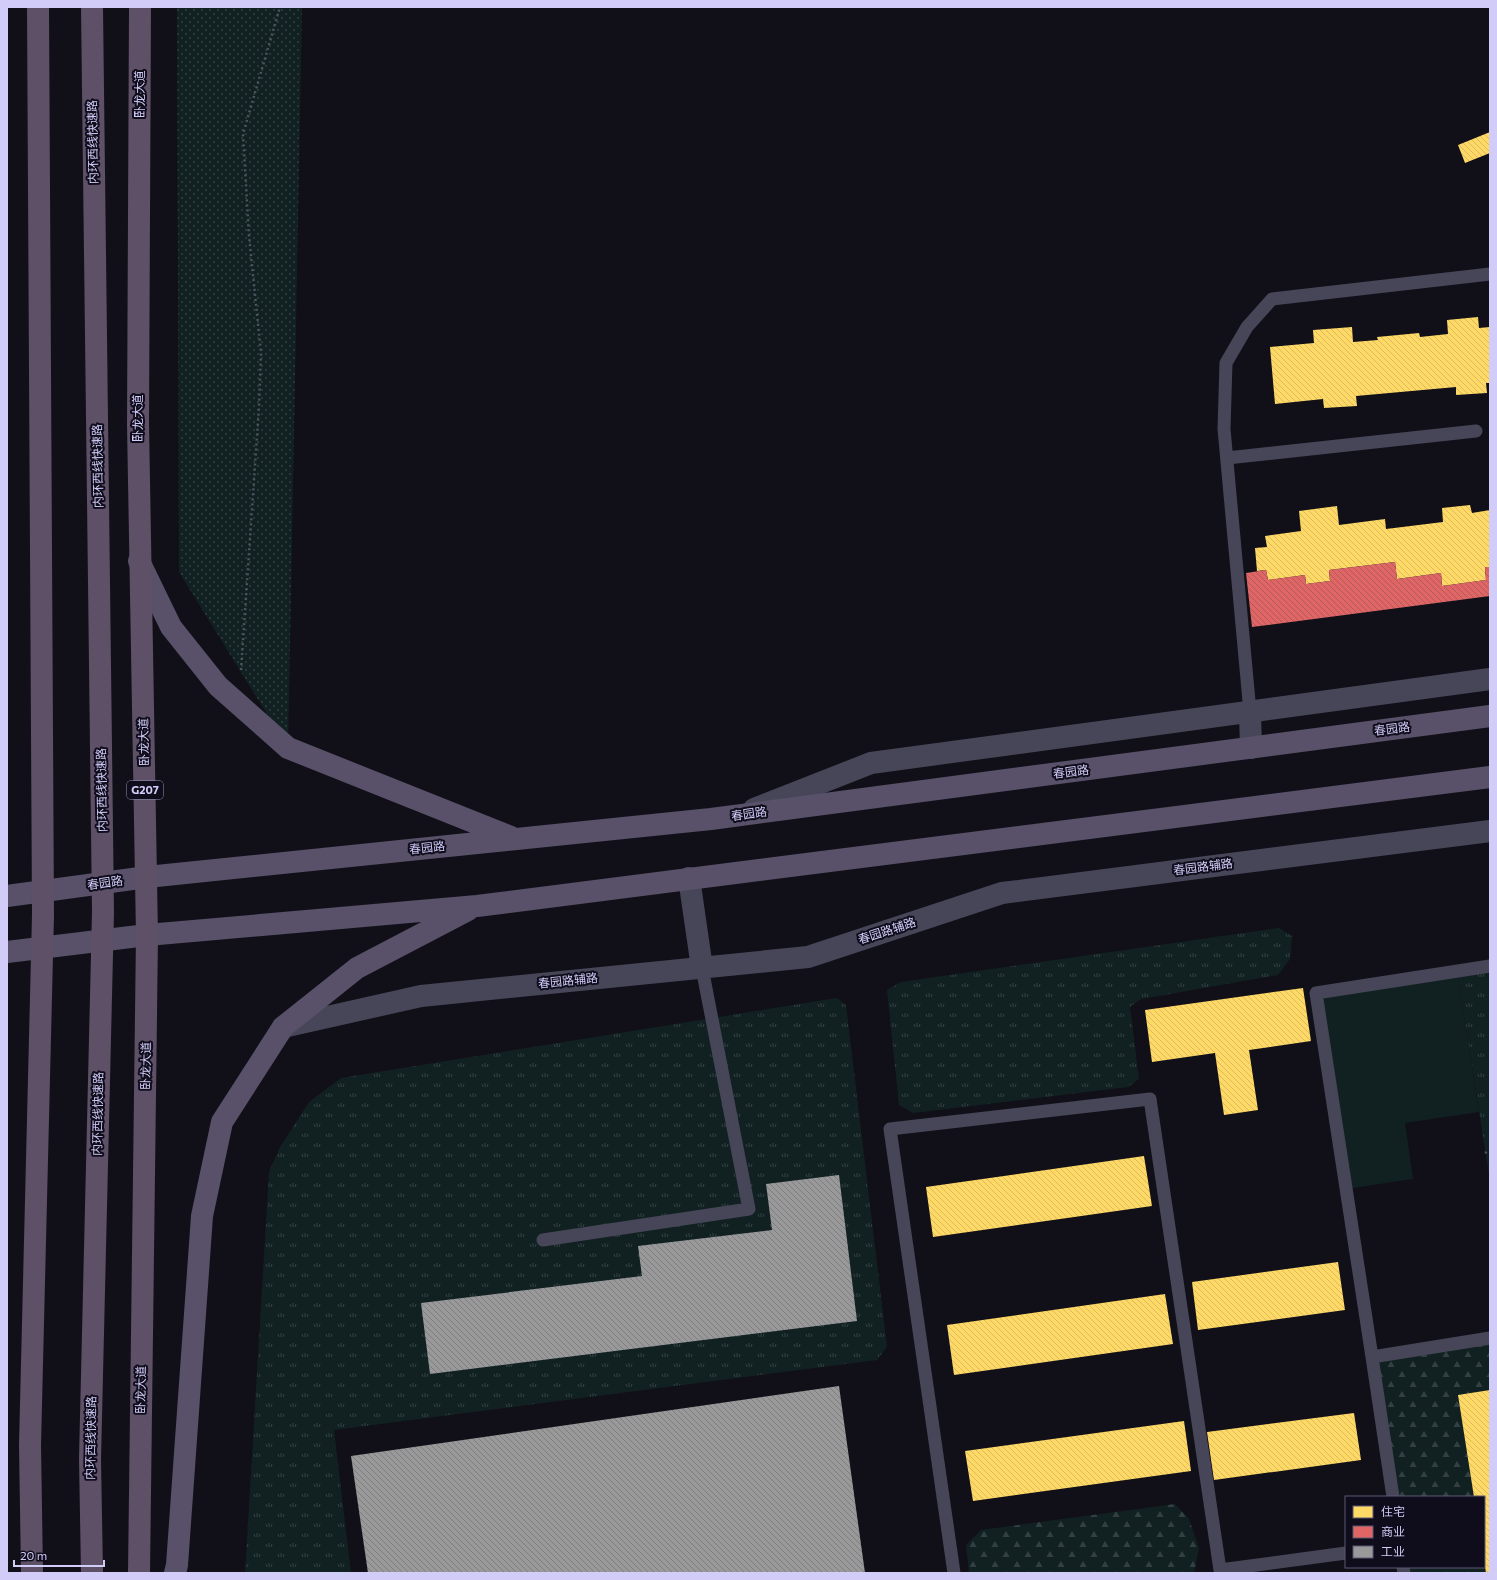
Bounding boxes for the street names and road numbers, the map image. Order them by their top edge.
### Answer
street label: 卧龙大道 [132,70,146,118]
street label: 内环西线快速路 [84,100,100,184]
street label: 卧龙大道 [130,394,144,442]
street label: 内环西线快速路 [89,424,105,508]
street label: 卧龙大道 [136,718,150,766]
street label: 春园路 [1373,719,1411,737]
street label: 内环西线快速路 [93,748,109,832]
street label: 春园路 [1052,762,1090,780]
road number: G207 [127,781,163,799]
street label: 春园路 [730,804,768,822]
street label: 春园路 [408,838,446,856]
street label: 春园路辅路 [1172,855,1234,877]
street label: 春园路 [86,873,124,891]
street label: 春园路辅路 [856,914,917,946]
street label: 春园路辅路 [537,970,598,990]
street label: 卧龙大道 [138,1042,152,1090]
street label: 内环西线快速路 [89,1072,105,1156]
street label: 卧龙大道 [133,1366,147,1414]
street label: 内环西线快速路 [82,1396,98,1480]

